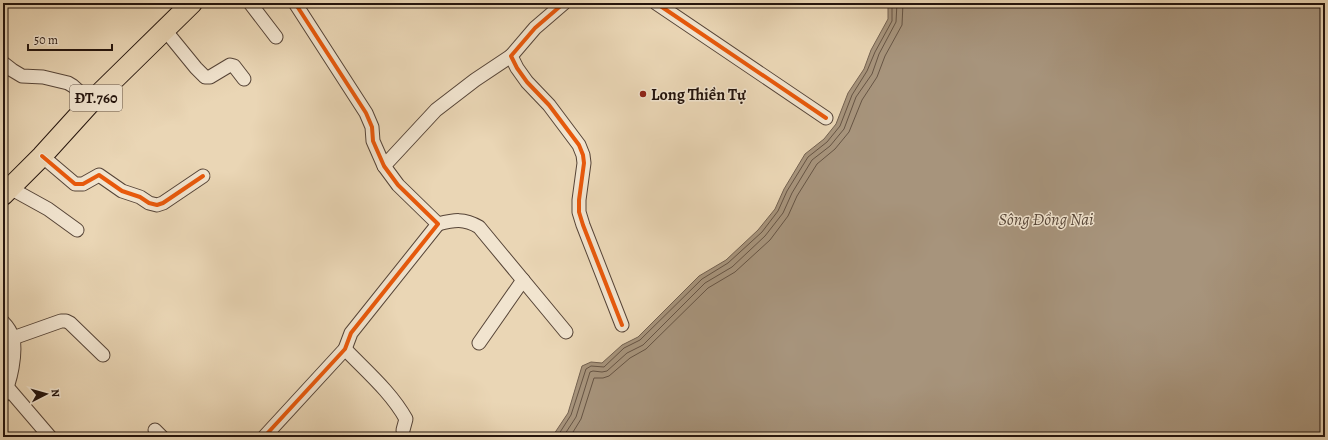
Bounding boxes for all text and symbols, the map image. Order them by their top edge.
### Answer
scale bar [28,26,112,52]
text: 50 m [34,32,58,48]
place label: Long Thiền Tự [651,84,747,106]
road number: ĐT.760 [70,85,122,111]
marker: Long Thiền Tự [638,89,648,99]
water label: Sông Đồng Nai [998,208,1094,231]
north arrow [26,374,66,414]
text: N [48,388,63,398]

